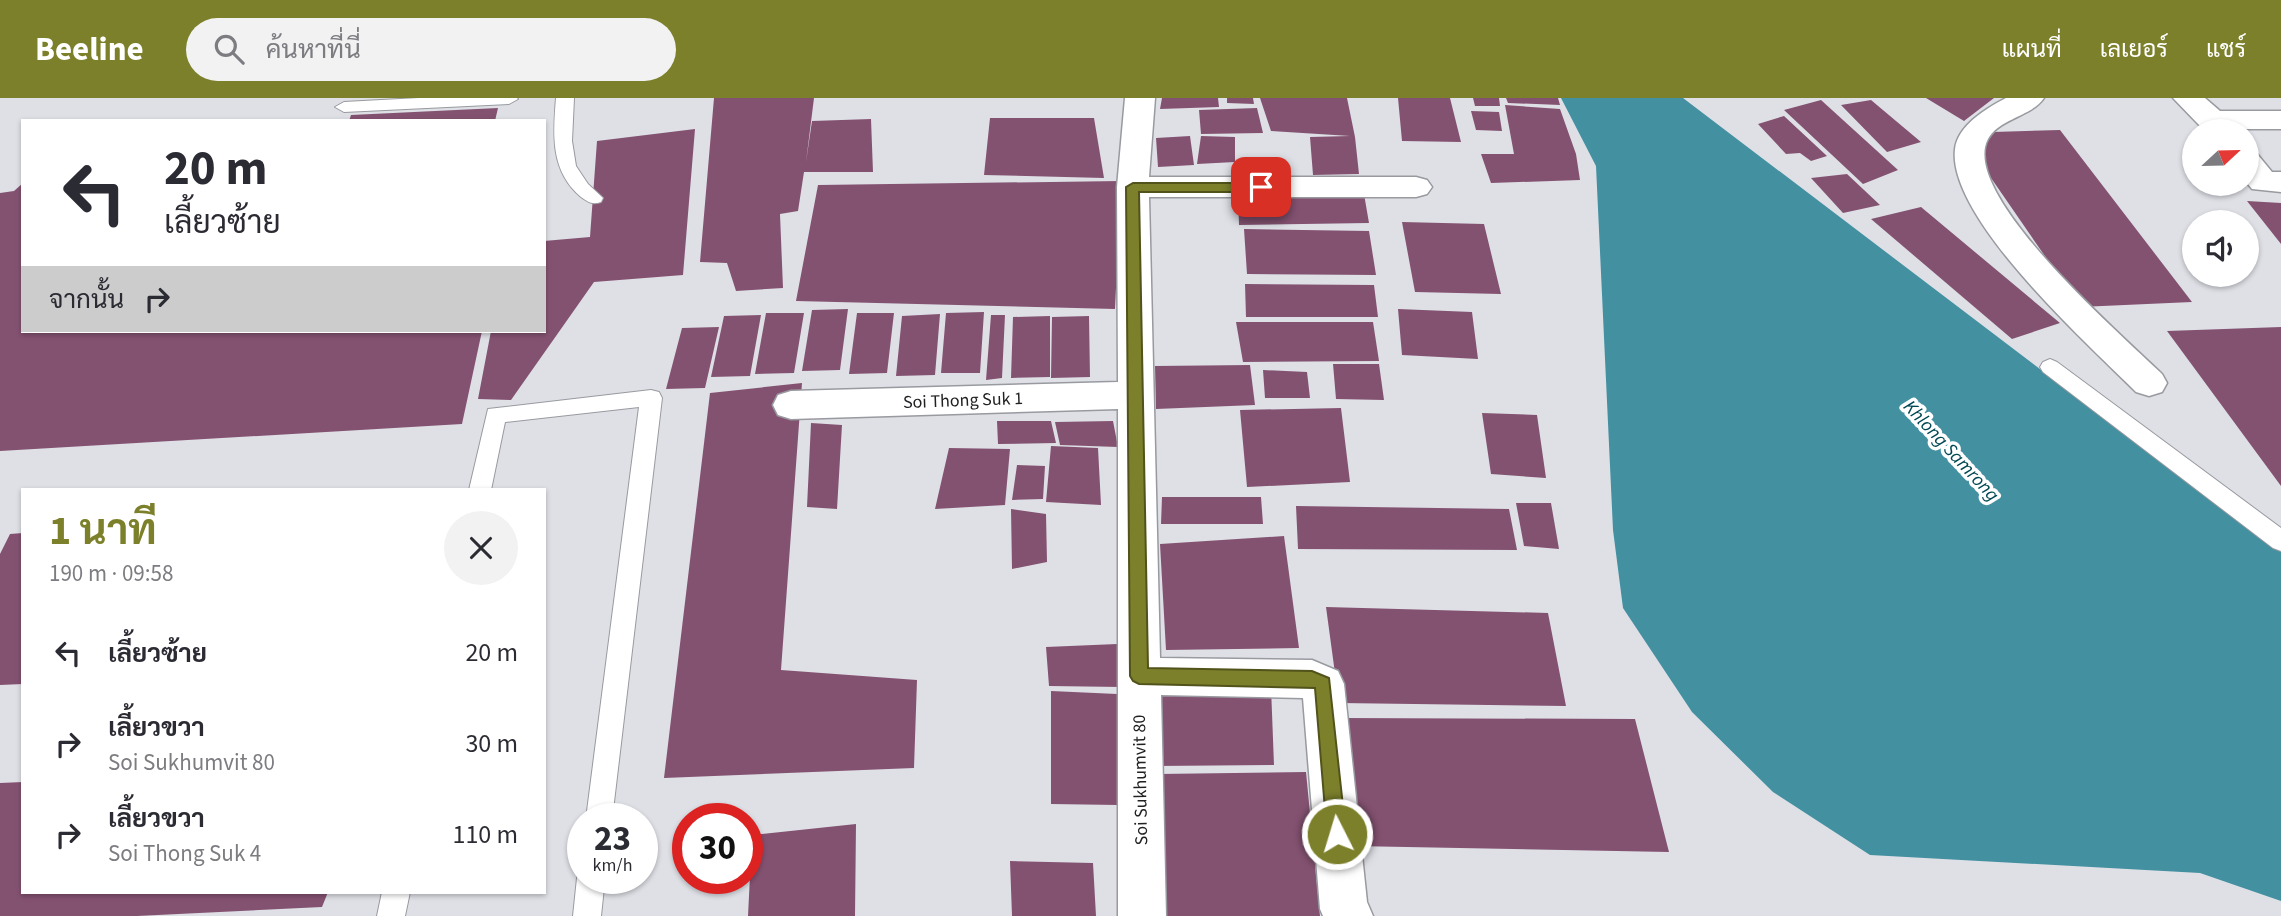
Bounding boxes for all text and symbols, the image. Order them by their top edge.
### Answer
search box [186,18,676,81]
text: Beeline [35,26,144,73]
icon: search [210,30,248,68]
text: ค้นหาที่นี่ [266,31,361,68]
text: แผนที่ [2002,32,2062,67]
text: เลเยอร์ [2100,32,2168,67]
text: แชร์ [2206,32,2246,67]
north arrow [2182,119,2259,196]
map controls [2182,119,2259,287]
text: 20 m [164,134,268,204]
icon: left [49,147,140,238]
pin [1231,157,1291,217]
icon: arrive [1242,168,1280,206]
text: เลี้ยวซ้าย [164,200,281,246]
button: sound [2182,210,2259,287]
icon: right [138,280,176,318]
text: จากนั้น [49,281,124,318]
street label: Soi Thong Suk 1 [903,386,1023,415]
water label: Khlong Samrong [1897,394,2005,508]
text: 1 นาที [49,501,157,561]
button: close [444,511,518,585]
text: 190 m · 09:58 [49,557,173,590]
icon: left [49,634,87,672]
text: 20 m [465,634,518,671]
text: เลี้ยวซ้าย [108,635,207,672]
text: เลี้ยวขวา [108,709,205,746]
street label: Soi Sukhumvit 80 [1127,714,1154,846]
icon: right [49,725,87,763]
text: 30 m [465,725,518,762]
text: Soi Sukhumvit 80 [108,746,275,779]
position arrow [1300,797,1374,871]
text: เลี้ยวขวา [108,800,205,837]
speed limit sign: 30 [672,803,763,894]
text: 23 [594,814,631,864]
icon: right [49,816,87,854]
text: 110 m [452,816,518,853]
text: Soi Thong Suk 4 [108,837,261,870]
text: km/h [593,853,632,878]

